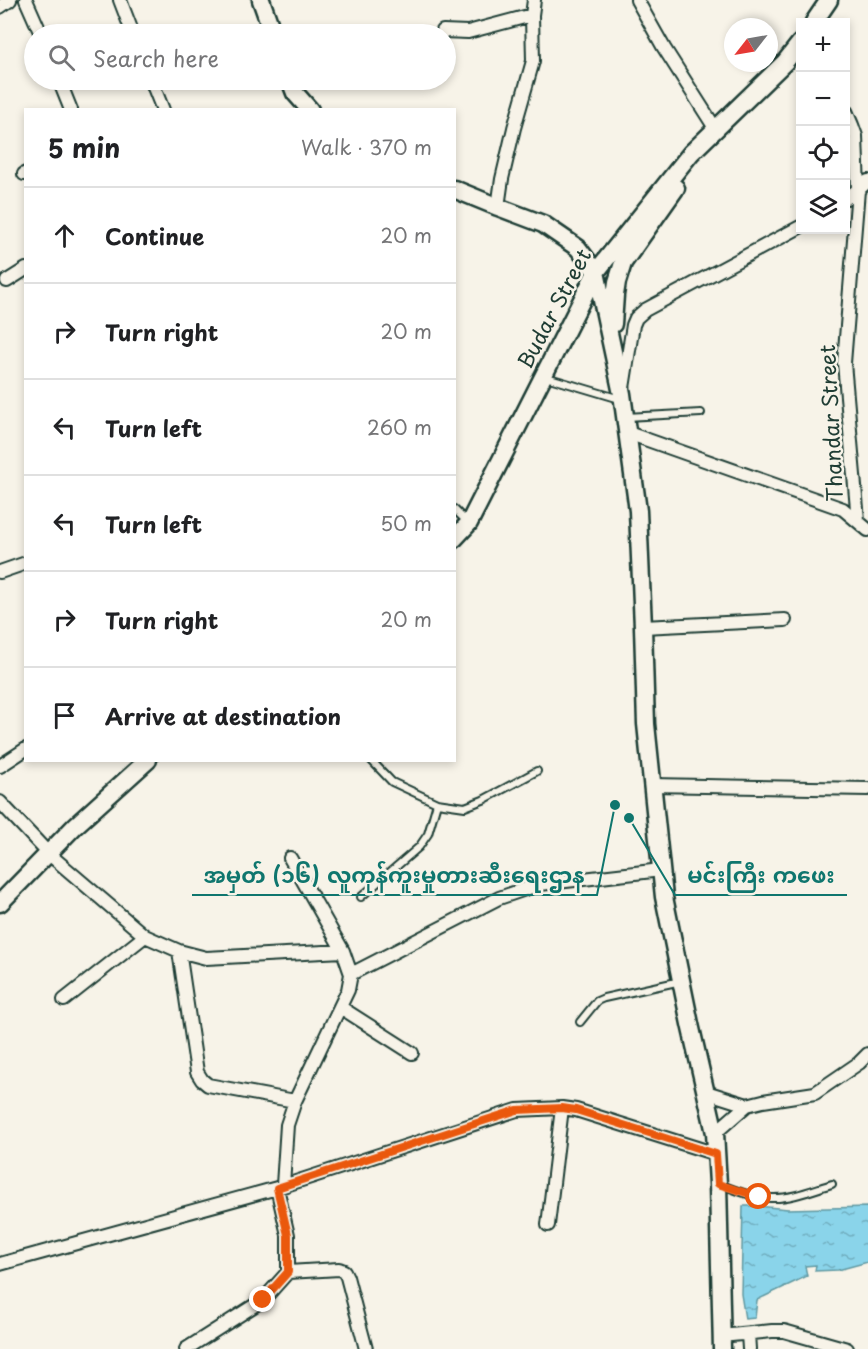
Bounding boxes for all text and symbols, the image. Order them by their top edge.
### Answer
north arrow [724,18,778,72]
map controls [796,18,850,234]
button: + [796,18,850,72]
search box [24,24,456,90]
icon: search [45,41,78,74]
text: Search here [93,41,219,74]
button: − [796,72,850,126]
button: locate [796,126,850,180]
text: 5 min [48,128,120,167]
text: Walk · 370 m [301,132,432,162]
button: layers [796,180,850,234]
icon: ahead [48,219,81,252]
text: Continue [105,219,204,252]
text: 20 m [380,220,432,250]
street label: Budar Street [508,242,598,374]
icon: right [48,315,81,348]
text: Turn right [105,315,218,348]
text: 20 m [380,316,432,346]
street label: Thandar Street [810,344,850,502]
icon: left [48,411,81,444]
text: Turn left [105,411,202,444]
text: 260 m [367,412,432,442]
icon: left [48,507,81,540]
text: Turn left [105,507,202,540]
text: 50 m [380,508,432,538]
icon: right [48,603,81,636]
text: Turn right [105,603,218,636]
text: 20 m [380,604,432,634]
icon: arrive [48,699,81,732]
text: Arrive at destination [105,699,341,732]
callout: အမှတ် (၁၆) လူကုန်ကူးမှုတားဆီးရေးဌာန [192,855,597,895]
callout: မင်းကြီး ကဖေး [675,855,847,895]
text: အမှတ် (၁၆) လူကုန်ကူးမှုတားဆီးရေးဌာန [204,857,584,893]
text: မင်းကြီး ကဖေး [687,857,835,893]
route start [745,1183,771,1209]
route end [249,1286,275,1312]

